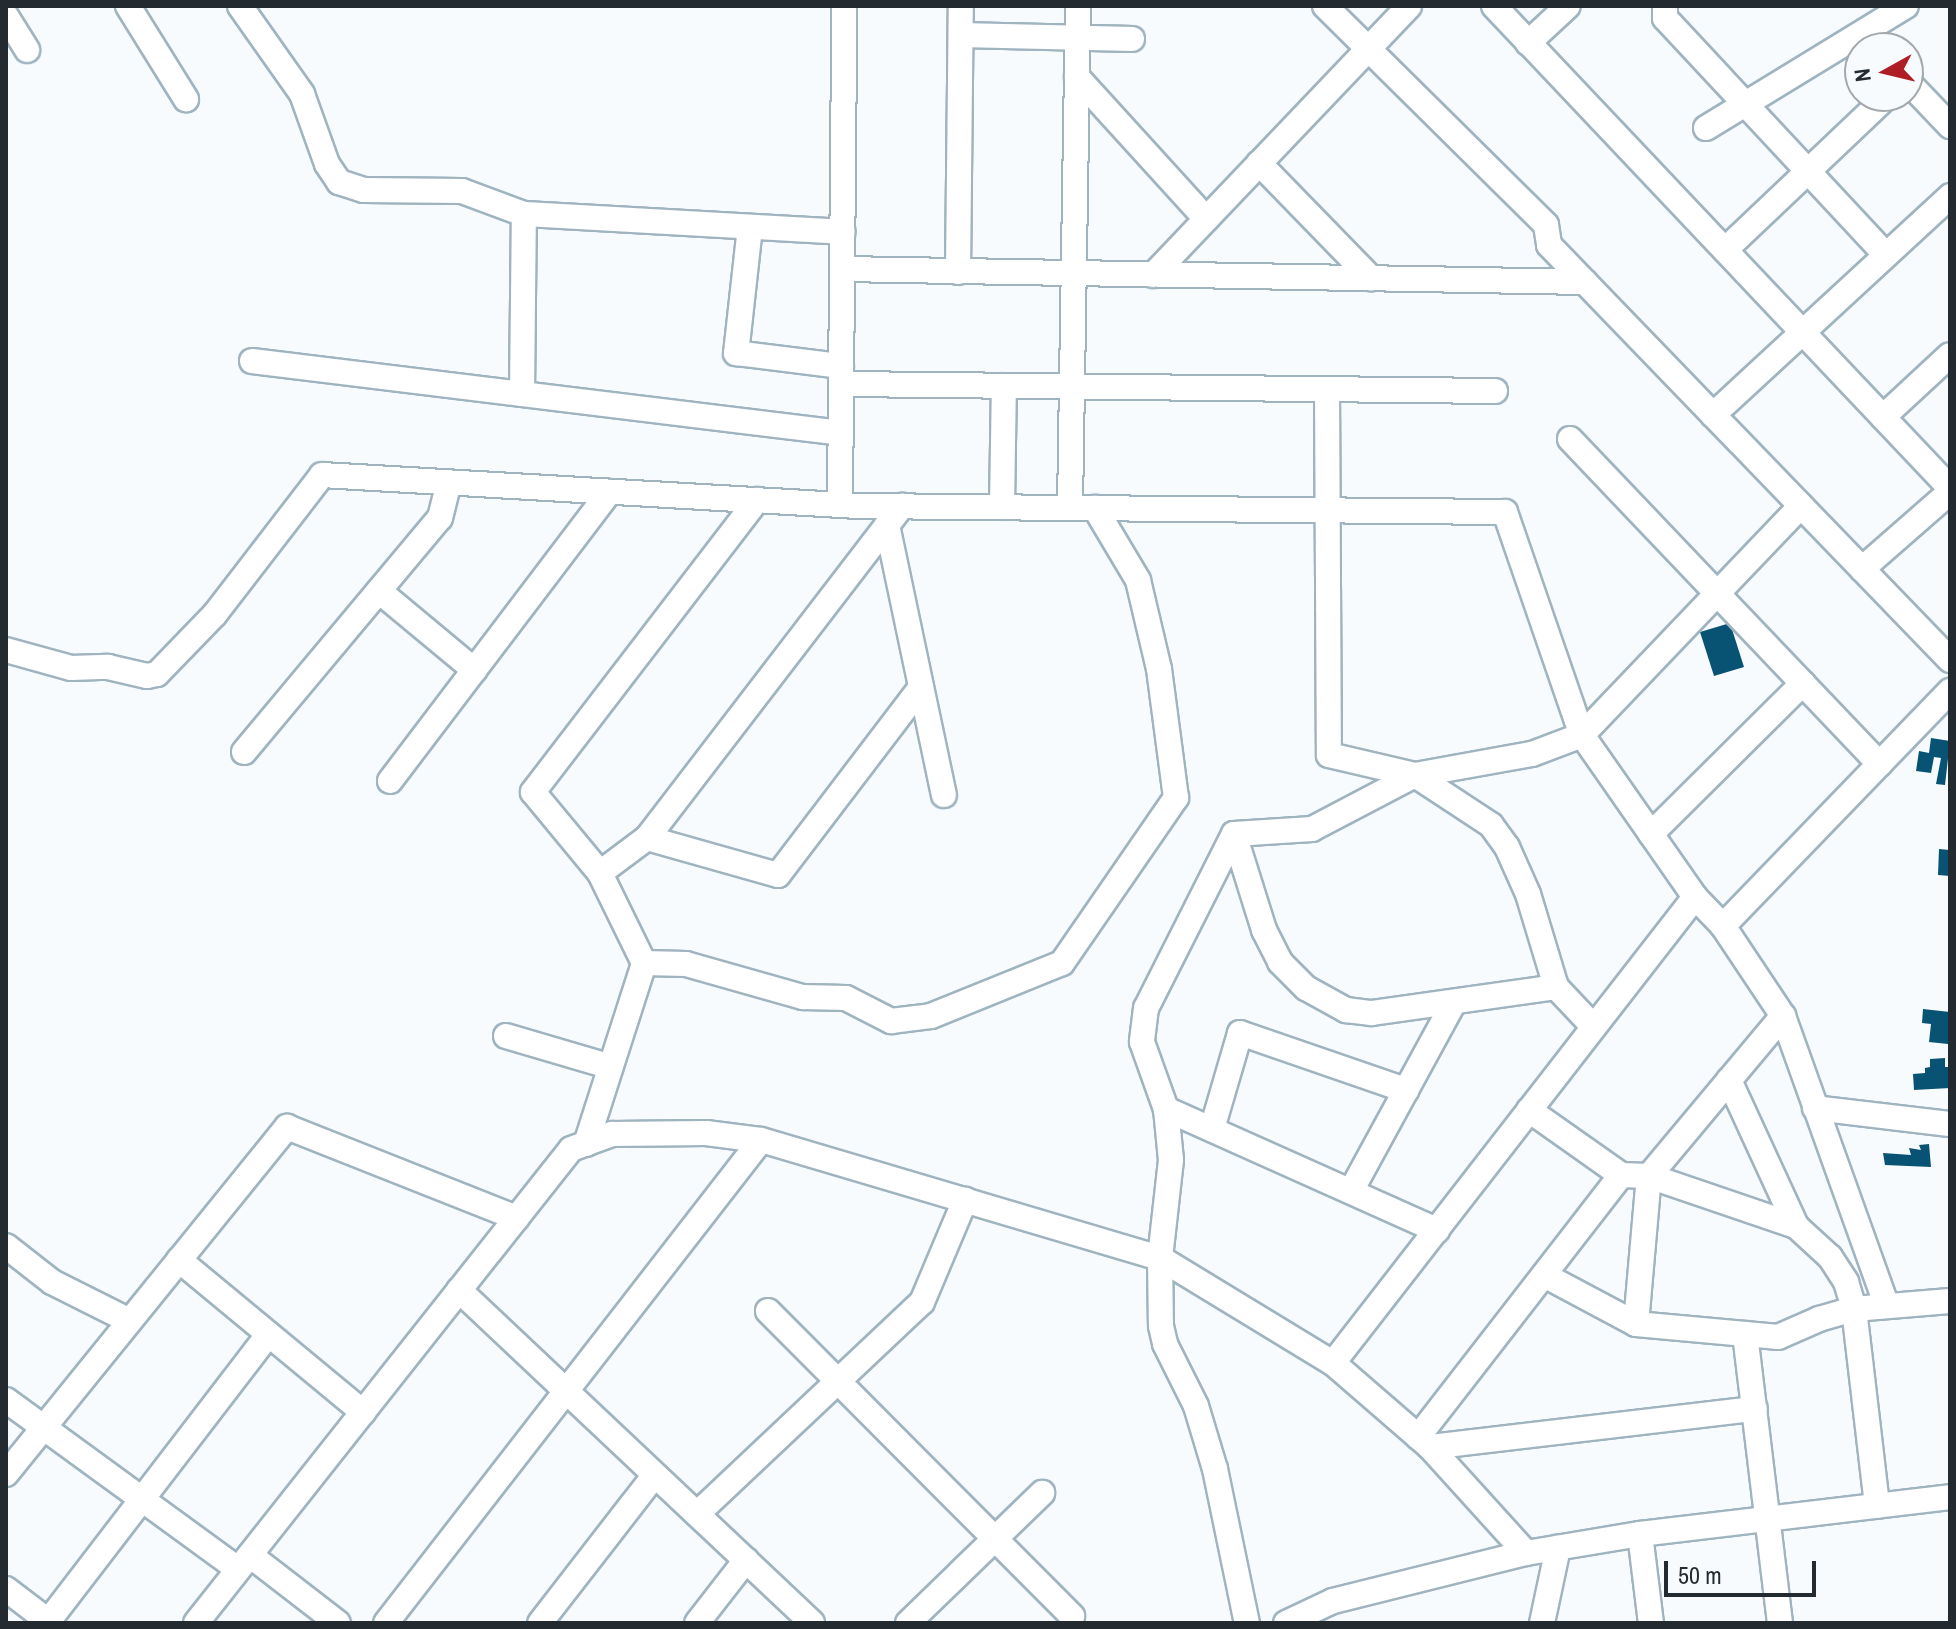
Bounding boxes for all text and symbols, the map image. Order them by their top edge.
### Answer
north arrow [1844,32,1924,112]
text: N [1846,67,1878,84]
scale bar [1668,1545,1820,1595]
text: 50 m [1678,1559,1722,1591]

